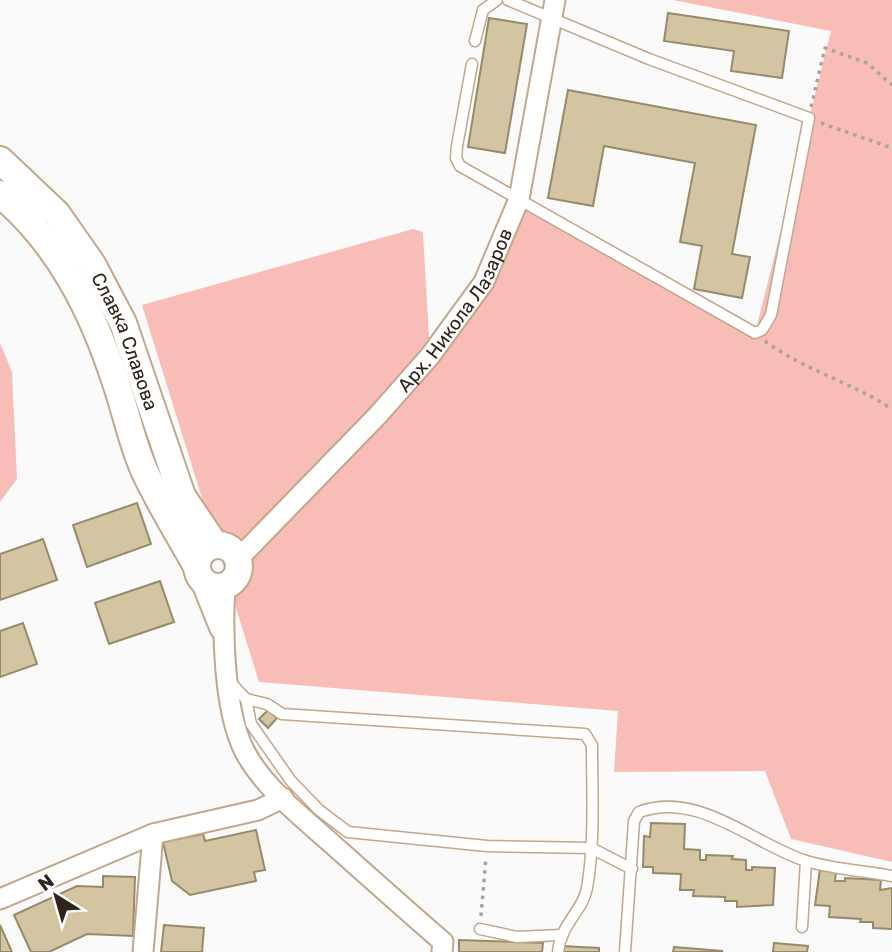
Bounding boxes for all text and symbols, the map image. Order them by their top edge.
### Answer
street label: Арх. Никола Лазаров [393,225,517,397]
street label: Славка Славова [86,269,163,413]
north arrow [21,861,91,931]
text: N [34,870,58,896]

